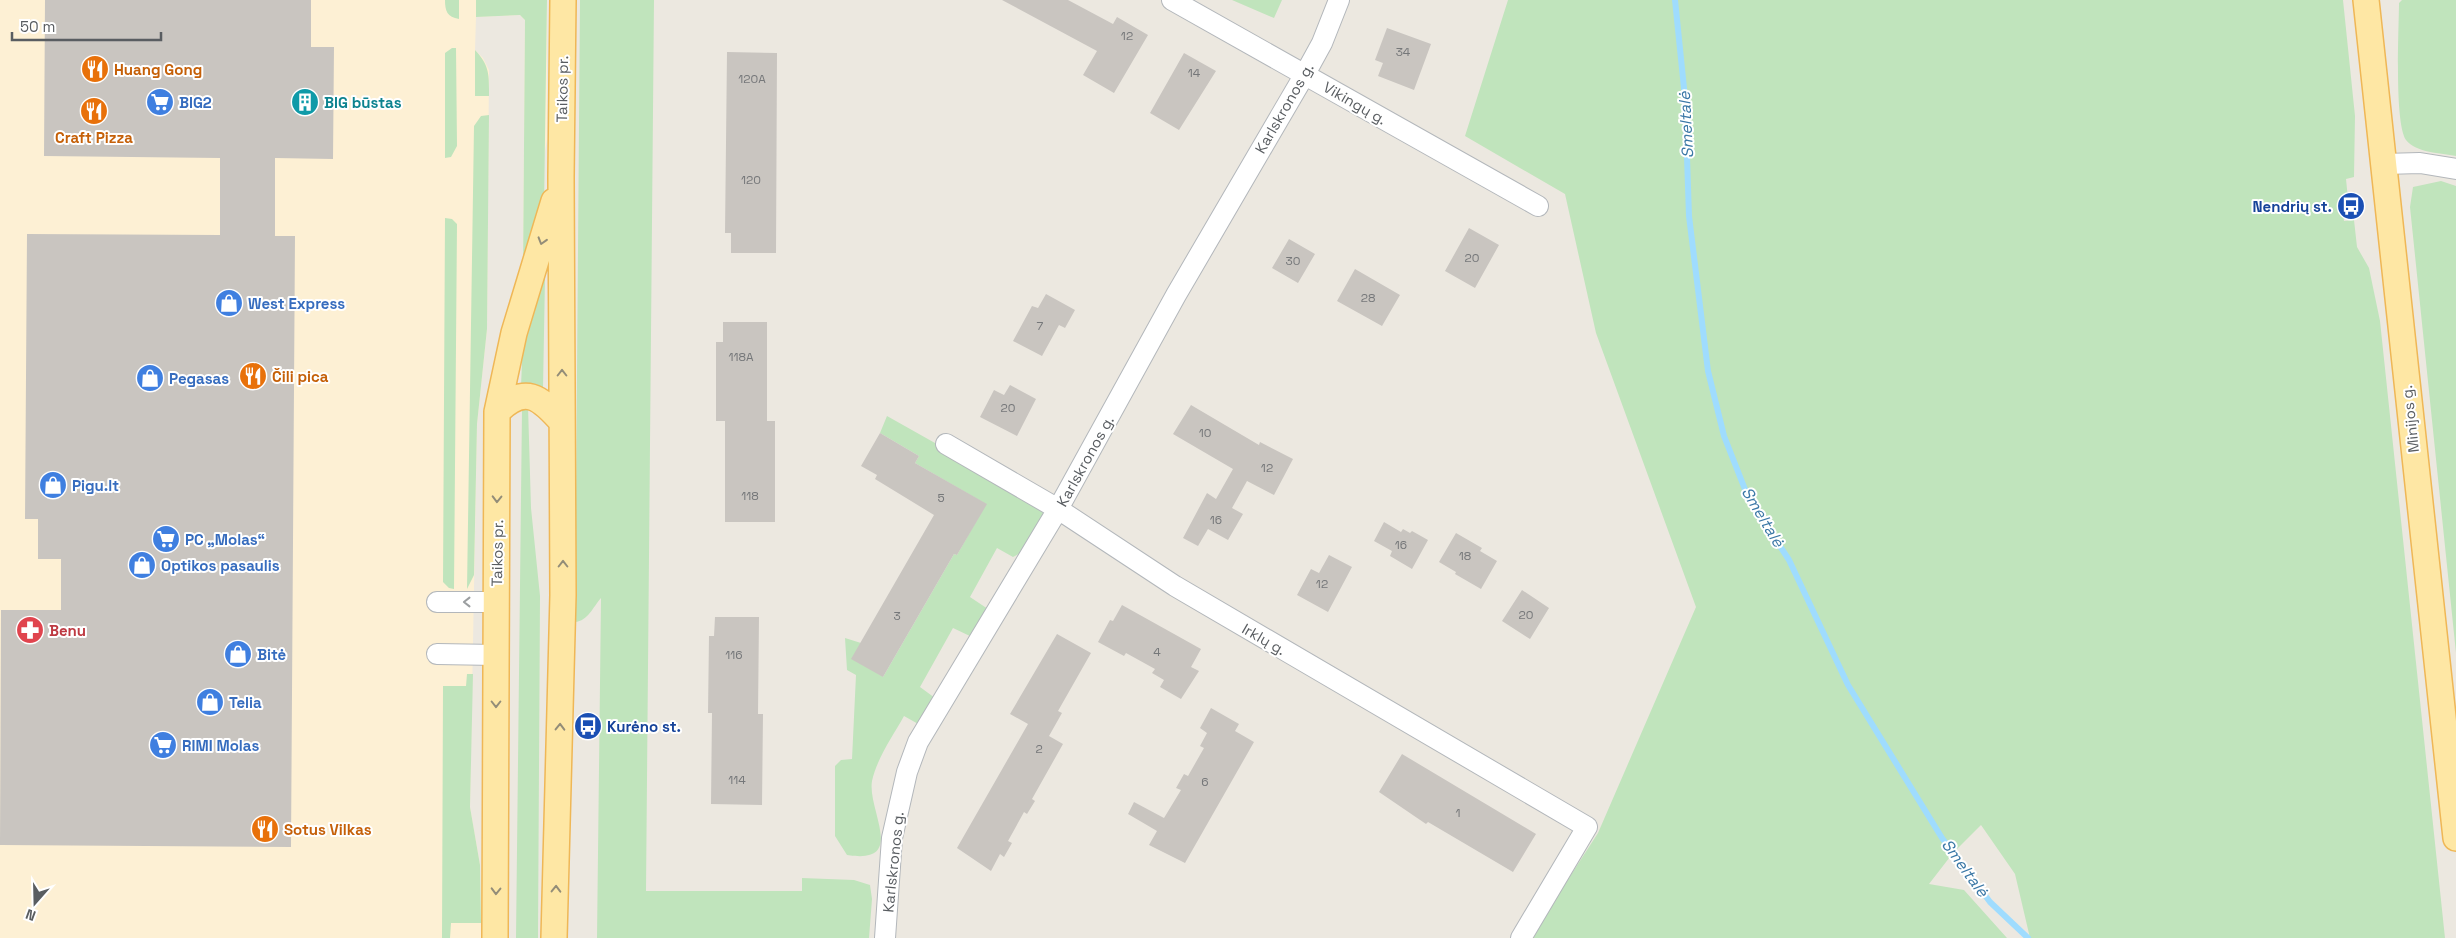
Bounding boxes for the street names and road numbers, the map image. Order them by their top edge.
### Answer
street label: Taikos pr. [552,56,572,122]
street label: Karlskronos g. [1250,59,1318,157]
street label: Vikingų g. [1320,77,1390,129]
street label: Minijos g. [2397,384,2423,454]
street label: Karlskronos g. [1052,412,1118,510]
street label: Taikos pr. [487,520,507,586]
street label: Irklų g. [1239,619,1289,659]
street label: Karlskronos g. [878,811,908,913]

